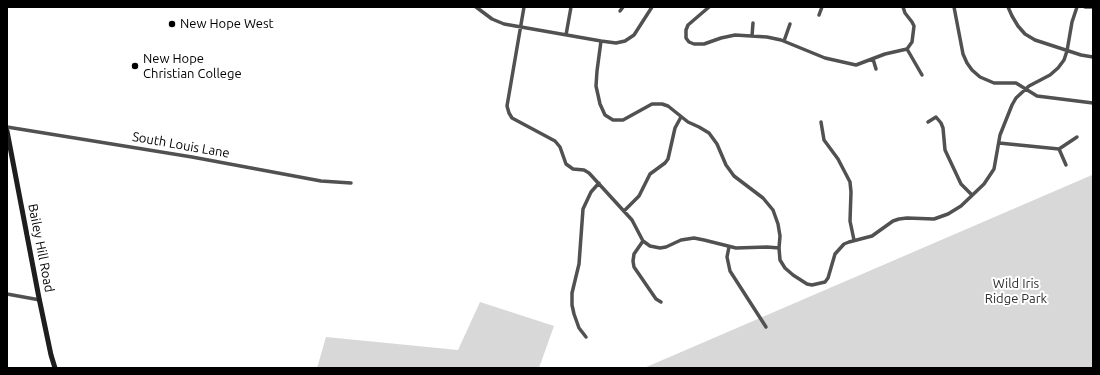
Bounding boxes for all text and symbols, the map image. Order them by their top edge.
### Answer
place label: New Hope West [180,16,274,32]
marker: New Hope West [167,19,177,29]
place label: New Hope Christian College [143,51,242,82]
marker: New Hope Christian College [130,61,140,71]
street label: South Louis Lane [131,129,231,161]
street label: Bailey Hill Road [25,202,57,294]
park label: Wild Iris Ridge Park [985,276,1047,307]

